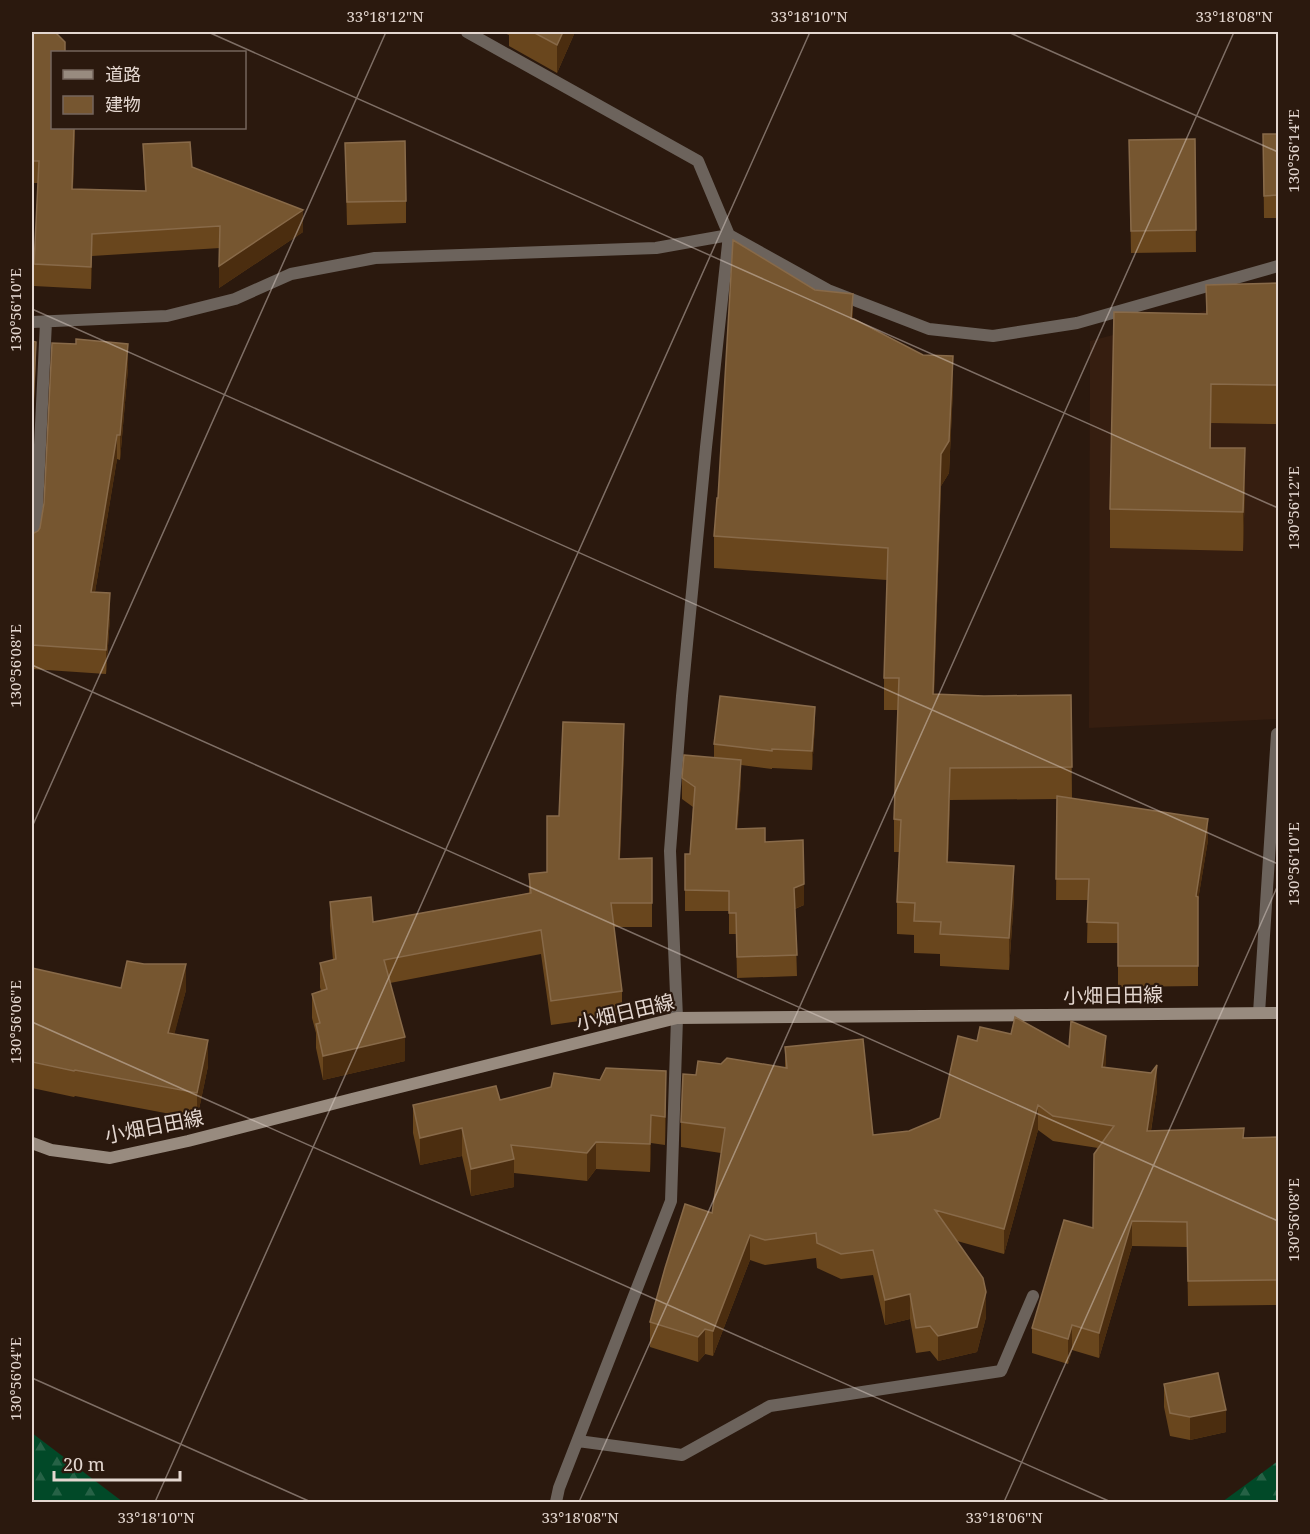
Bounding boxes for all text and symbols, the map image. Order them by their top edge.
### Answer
text: 33°18'12"N [346,6,424,26]
text: 33°18'10"N [770,6,848,26]
text: 33°18'08"N [1195,6,1273,26]
legend [51,51,246,129]
text: 道路 [105,62,141,86]
text: 建物 [105,92,141,116]
text: 130°56'14"E [1283,109,1303,193]
text: 130°56'10"E [5,268,25,352]
text: 130°56'12"E [1283,466,1303,550]
text: 130°56'08"E [5,624,25,708]
text: 130°56'10"E [1283,822,1303,906]
text: 130°56'06"E [5,980,25,1064]
street label: 小畑日田線 [1063,981,1163,1009]
street label: 小畑日田線 [573,988,677,1036]
street label: 小畑日田線 [102,1103,206,1149]
text: 130°56'08"E [1283,1178,1303,1262]
text: 130°56'04"E [5,1337,25,1421]
scale bar [54,1444,180,1482]
text: 20 m [63,1452,105,1476]
text: 33°18'10"N [117,1507,195,1527]
text: 33°18'08"N [541,1507,619,1527]
text: 33°18'06"N [965,1507,1043,1527]

